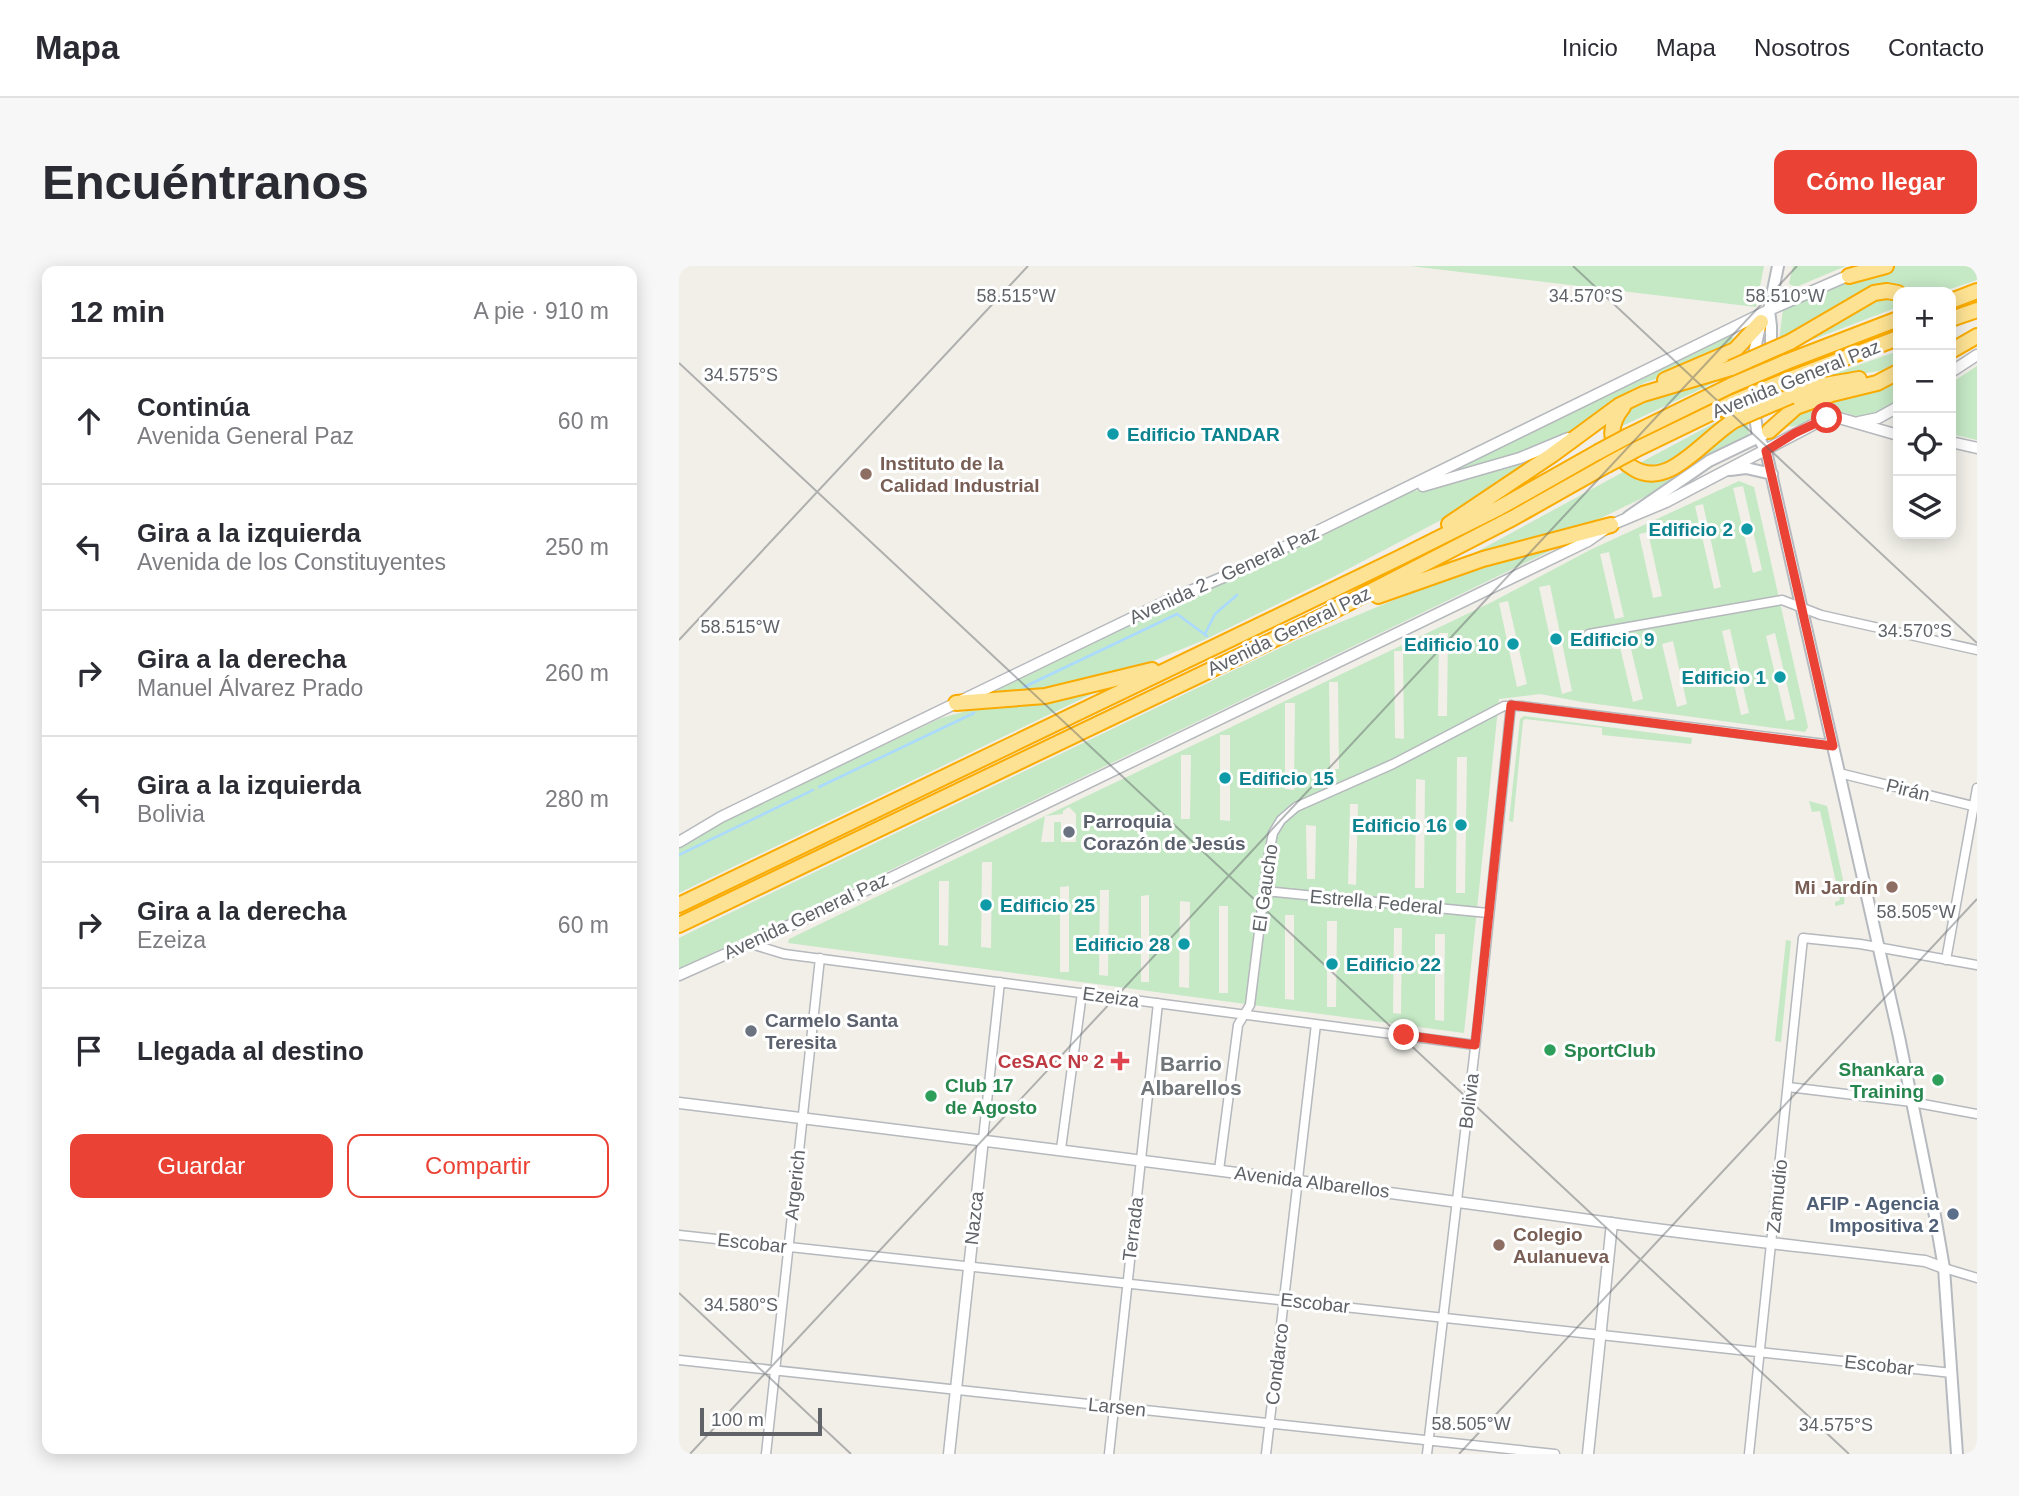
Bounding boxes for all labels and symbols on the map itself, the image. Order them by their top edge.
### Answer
text: 58.515°W [976,286,1056,306]
text: 34.570°S [1549,286,1623,306]
text: 58.510°W [1745,286,1825,306]
street label: Avenida General Paz [1709,336,1883,422]
text: 34.575°S [704,365,778,385]
route start [1811,402,1842,433]
place label: Edificio TANDAR [1127,424,1280,445]
marker: Edificio TANDAR [1105,426,1121,442]
place label: Instituto de la Calidad Industrial [880,453,1039,496]
marker: Instituto de la Calidad Industrial [858,466,874,482]
place label: Edificio 2 [1649,519,1733,540]
marker: Edificio 2 [1739,521,1755,537]
street label: Avenida 2 - General Paz [1126,522,1322,628]
street label: Avenida General Paz [1204,582,1374,680]
text: 58.515°W [700,617,780,637]
text: 34.570°S [1878,621,1952,641]
place label: Edificio 9 [1570,629,1654,650]
marker: Edificio 9 [1548,631,1564,647]
place label: Edificio 10 [1404,634,1499,655]
marker: Edificio 10 [1505,636,1521,652]
place label: Edificio 1 [1682,667,1766,688]
marker: Edificio 1 [1772,669,1788,685]
place label: Edificio 15 [1239,768,1334,789]
marker: Edificio 15 [1217,770,1233,786]
street label: Pirán [1884,774,1932,806]
place label: Parroquia Corazón de Jesús [1083,811,1246,854]
place label: Edificio 16 [1352,815,1447,836]
marker: Edificio 16 [1453,817,1469,833]
marker: Parroquia Corazón de Jesús [1061,824,1077,840]
street label: El Gaucho [1248,843,1282,933]
street label: Avenida General Paz [720,869,892,963]
place label: Mi Jardín [1795,877,1878,898]
marker: Mi Jardín [1884,879,1900,895]
street label: Estrella Federal [1309,886,1443,918]
place label: Edificio 25 [1000,895,1095,916]
marker: Edificio 25 [978,897,994,913]
text: 58.505°W [1876,902,1956,922]
place label: Edificio 28 [1075,934,1170,955]
marker: Edificio 28 [1176,936,1192,952]
place label: Edificio 22 [1346,954,1441,975]
marker: Edificio 22 [1324,956,1340,972]
street label: Ezeiza [1081,983,1141,1011]
place label: Carmelo Santa Teresita [765,1010,898,1053]
route end [1388,1019,1419,1050]
marker: Carmelo Santa Teresita [743,1023,759,1039]
place label: SportClub [1564,1040,1656,1061]
marker: SportClub [1542,1042,1558,1058]
place label: CeSAC Nº 2 [998,1051,1104,1072]
marker: CeSAC Nº 2 [1110,1051,1130,1071]
district label: Barrio Albarellos [1140,1052,1242,1099]
place label: Shankara Training [1838,1059,1924,1102]
street label: Bolivia [1455,1072,1483,1130]
marker: Shankara Training [1930,1072,1946,1088]
place label: Club 17 de Agosto [945,1075,1037,1118]
marker: Club 17 de Agosto [923,1088,939,1104]
street label: Argerich [781,1149,809,1221]
street label: Zamudio [1763,1158,1791,1234]
street label: Avenida Albarellos [1233,1162,1391,1202]
street label: Nazca [961,1190,987,1246]
place label: AFIP - Agencia Impositiva 2 [1806,1193,1939,1236]
street label: Terrada [1119,1195,1147,1262]
marker: AFIP - Agencia Impositiva 2 [1945,1206,1961,1222]
place label: Colegio Aulanueva [1513,1224,1610,1267]
street label: Escobar [716,1229,788,1257]
marker: Colegio Aulanueva [1491,1237,1507,1253]
street label: Escobar [1279,1289,1351,1317]
text: 34.580°S [704,1295,778,1315]
street label: Condarco [1262,1322,1292,1406]
street label: Escobar [1843,1351,1915,1379]
street label: Larsen [1087,1394,1147,1420]
scale bar [700,1405,823,1437]
text: 58.505°W [1431,1414,1511,1434]
text: 34.575°S [1799,1415,1873,1435]

